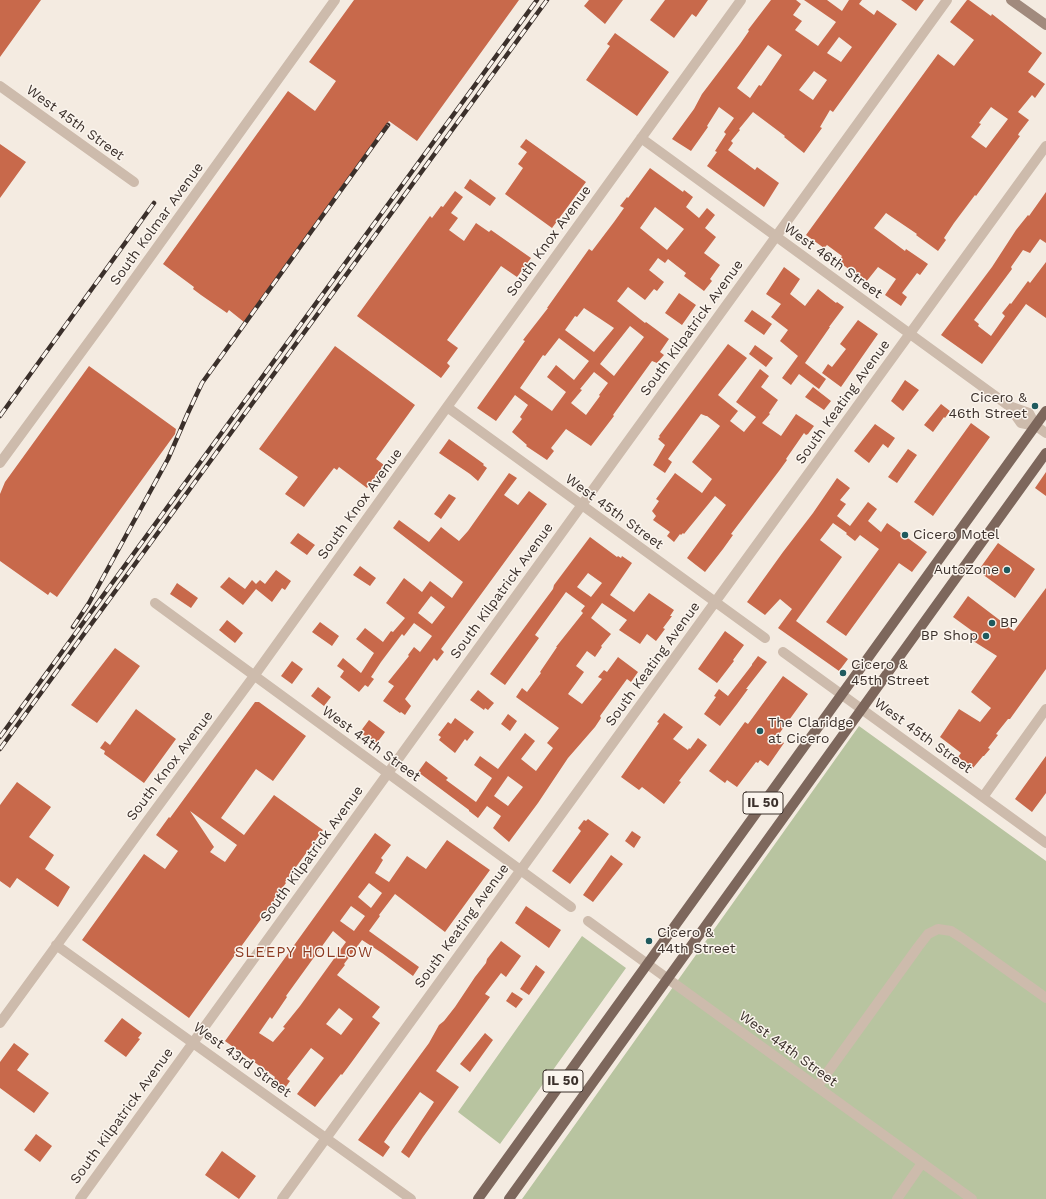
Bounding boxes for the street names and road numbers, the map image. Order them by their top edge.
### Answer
street label: West 45th Street [23,82,127,164]
street label: South Kolmar Avenue [107,159,207,289]
street label: South Knox Avenue [503,182,595,300]
street label: West 46th Street [780,220,886,302]
street label: South Kilpatrick Avenue [637,257,747,399]
street label: South Keating Avenue [792,337,894,467]
street label: South Knox Avenue [314,445,406,563]
street label: West 45th Street [562,471,666,553]
street label: South Kilpatrick Avenue [447,520,557,662]
street label: South Keating Avenue [602,599,704,729]
street label: West 45th Street [871,695,975,777]
street label: West 44th Street [318,703,424,785]
street label: South Knox Avenue [123,708,217,824]
street label: South Kilpatrick Avenue [257,783,367,925]
road number: IL 50 [743,792,783,814]
street label: South Keating Avenue [411,861,513,991]
street label: West 44th Street [735,1008,841,1090]
street label: West 43rd Street [190,1019,294,1101]
street label: South Kilpatrick Avenue [67,1045,177,1187]
road number: IL 50 [543,1070,583,1092]

